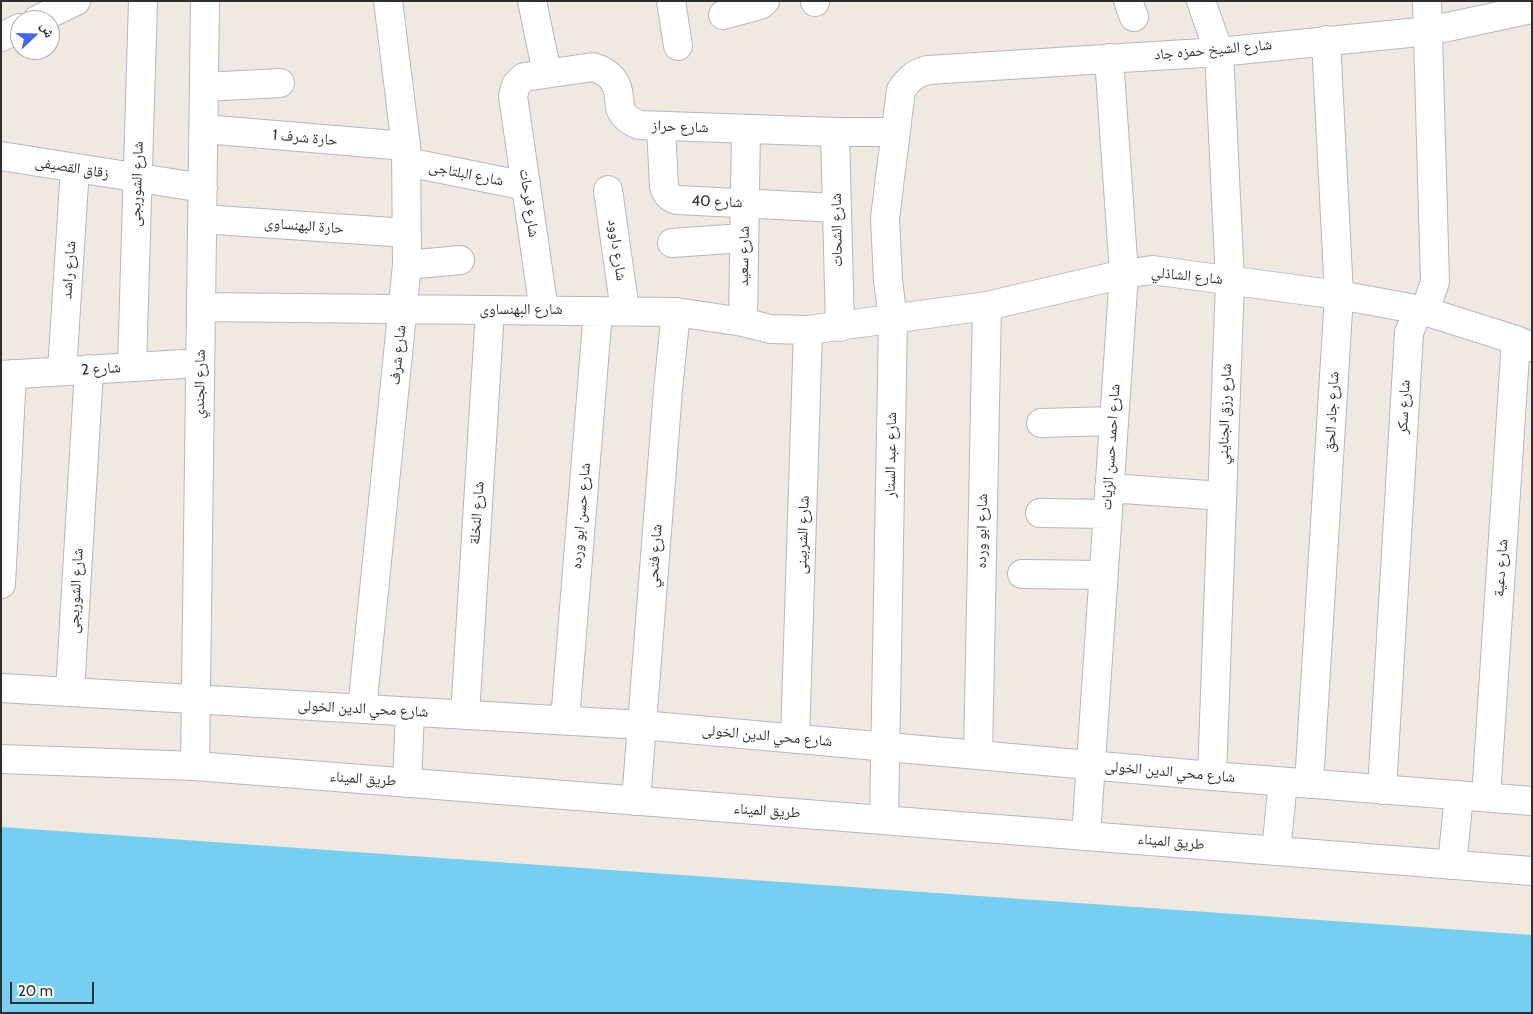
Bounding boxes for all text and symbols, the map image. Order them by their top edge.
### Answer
north arrow [10,10,60,60]
text: ش [37,20,59,40]
street label: شارع الشيخ حمزه جاد [1153,36,1273,64]
street label: شارع حراز [651,117,709,137]
street label: حارة شرف 1 [272,126,338,150]
street label: شارع الشوربجى [127,141,147,227]
street label: زقاق القصيفى [34,153,110,183]
street label: شارع البلتاجى [427,158,505,190]
street label: شارع فرحات [515,168,543,238]
street label: شارع 40 [691,192,743,212]
street label: شارع الشحات [827,193,847,267]
street label: حارة البهنساوى [264,214,344,238]
street label: شارع داوود [604,218,630,282]
street label: شارع سعيد [734,226,754,286]
street label: شارع راشد [58,240,80,300]
street label: شارع الشاذلي [1150,263,1224,289]
street label: شارع البهنساوى [479,301,563,319]
street label: شارع شرف [386,324,410,386]
street label: شارع الجندي [190,349,210,419]
street label: شارع 2 [81,359,121,379]
street label: شارع رزق الجنايني [1214,363,1236,465]
street label: شارع جاد الحق [1321,371,1343,453]
street label: شارع سكر [1394,379,1414,435]
street label: شارع احمد حسن الزيات [1098,383,1124,511]
street label: شارع عبد الستار [881,412,901,498]
street label: شارع حسن ابو ورده [567,462,595,570]
street label: شارع النخلة [466,481,488,545]
street label: شارع ابو ورده [972,493,992,569]
street label: شارع الشربينى [793,495,813,575]
street label: شارع فتحي [644,524,666,588]
street label: شارع دعية [1490,539,1512,597]
street label: شارع الشوربجى [65,548,87,634]
street label: شارع محي الدين الخولى [297,697,429,721]
street label: شارع محي الدين الخولى [701,721,833,751]
street label: شارع محي الدين الخولى [1104,757,1236,787]
street label: طريق الميناء [329,768,397,790]
street label: طريق الميناء [733,800,801,822]
street label: طريق الميناء [1137,830,1205,854]
scale bar [12,972,96,1004]
text: 20 m [18,982,53,1000]

